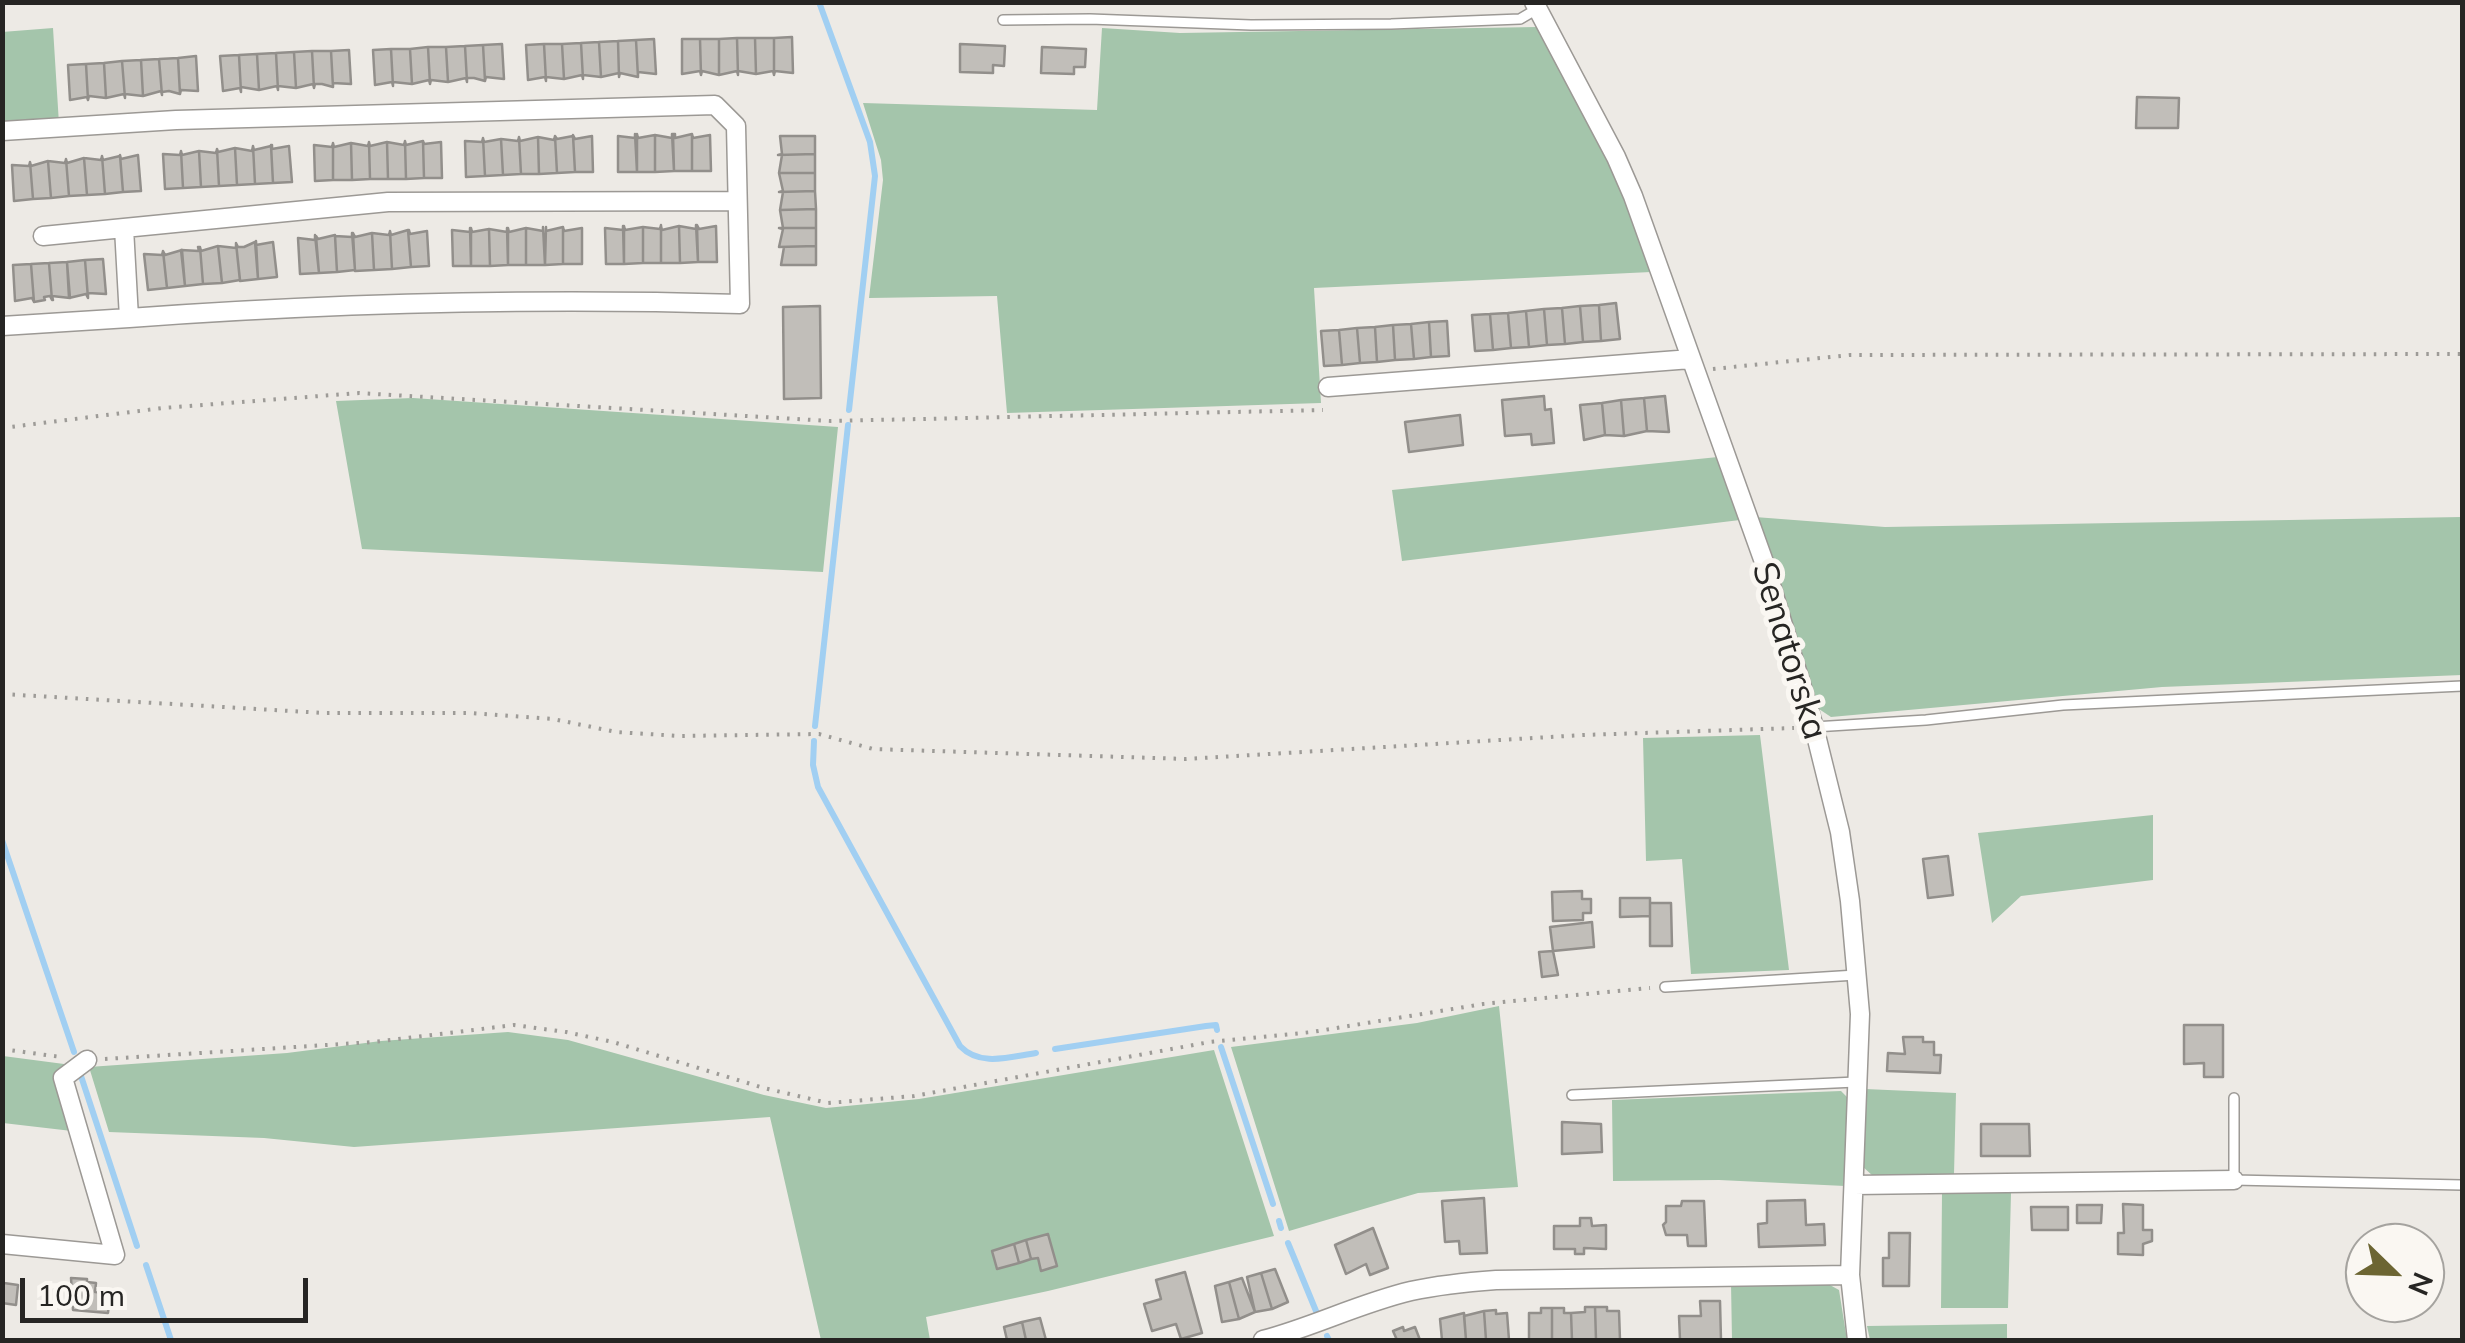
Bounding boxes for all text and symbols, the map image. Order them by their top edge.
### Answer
street label: Senatorska [1742,557,1836,745]
north arrow [2345,1223,2445,1323]
scale bar [25,1258,312,1320]
text: N [2401,1268,2441,1301]
text: 100 m [37,1276,125,1314]

